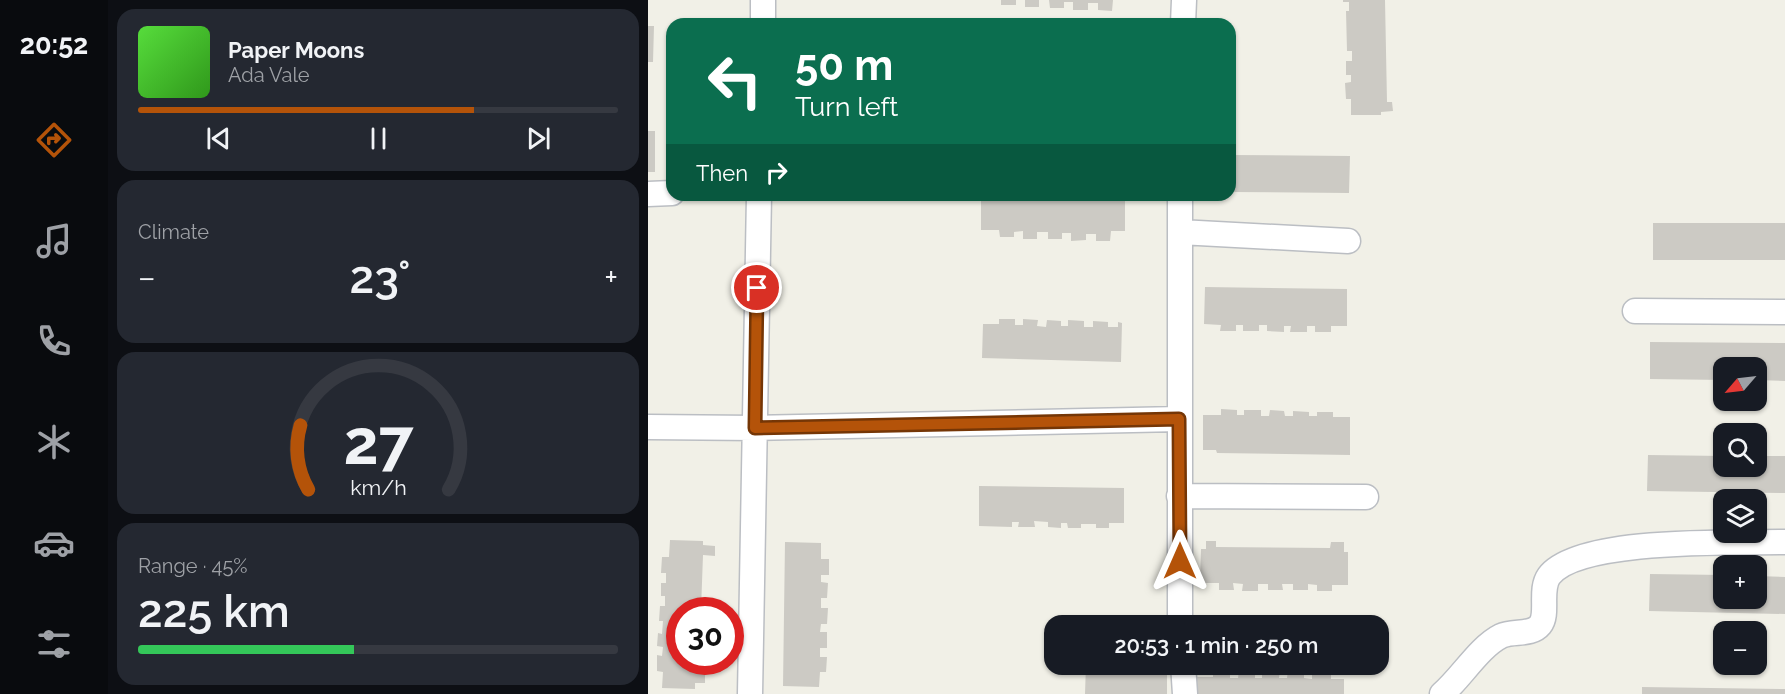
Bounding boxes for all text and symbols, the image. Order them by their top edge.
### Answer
text: 20:52 [20,29,88,60]
text: Paper Moons [228,37,364,63]
text: 50 m [795,41,893,90]
icon: left [696,42,774,120]
text: Ada Vale [228,63,310,87]
text: Turn left [795,91,898,122]
icon: directions [33,119,75,161]
icon: previous [202,122,235,155]
icon: pause [362,122,395,155]
icon: next [522,122,555,155]
icon: right [760,156,793,189]
text: Then [696,160,748,186]
icon: music [33,220,75,262]
text: Climate [138,220,209,244]
text: 23° [350,251,411,304]
text: − [138,258,156,297]
text: + [604,258,618,297]
pin [731,262,782,313]
icon: arrive [740,271,773,304]
icon: phone [33,320,75,362]
north arrow [1713,357,1767,411]
map controls [1713,357,1767,675]
text: 27 [343,405,414,479]
icon: climate [33,421,75,463]
button: search [1713,423,1767,477]
text: km/h [350,475,406,500]
button: layers [1713,489,1767,543]
icon: car [33,522,75,564]
position arrow [1148,529,1212,593]
text: Range · 45% [138,554,248,578]
button: + [1713,555,1767,609]
text: 225 km [138,585,290,638]
speed limit sign: 30 [666,597,744,675]
button: − [1713,621,1767,675]
icon: filters [33,623,75,665]
text: 20:53 · 1 min · 250 m [1115,632,1319,658]

